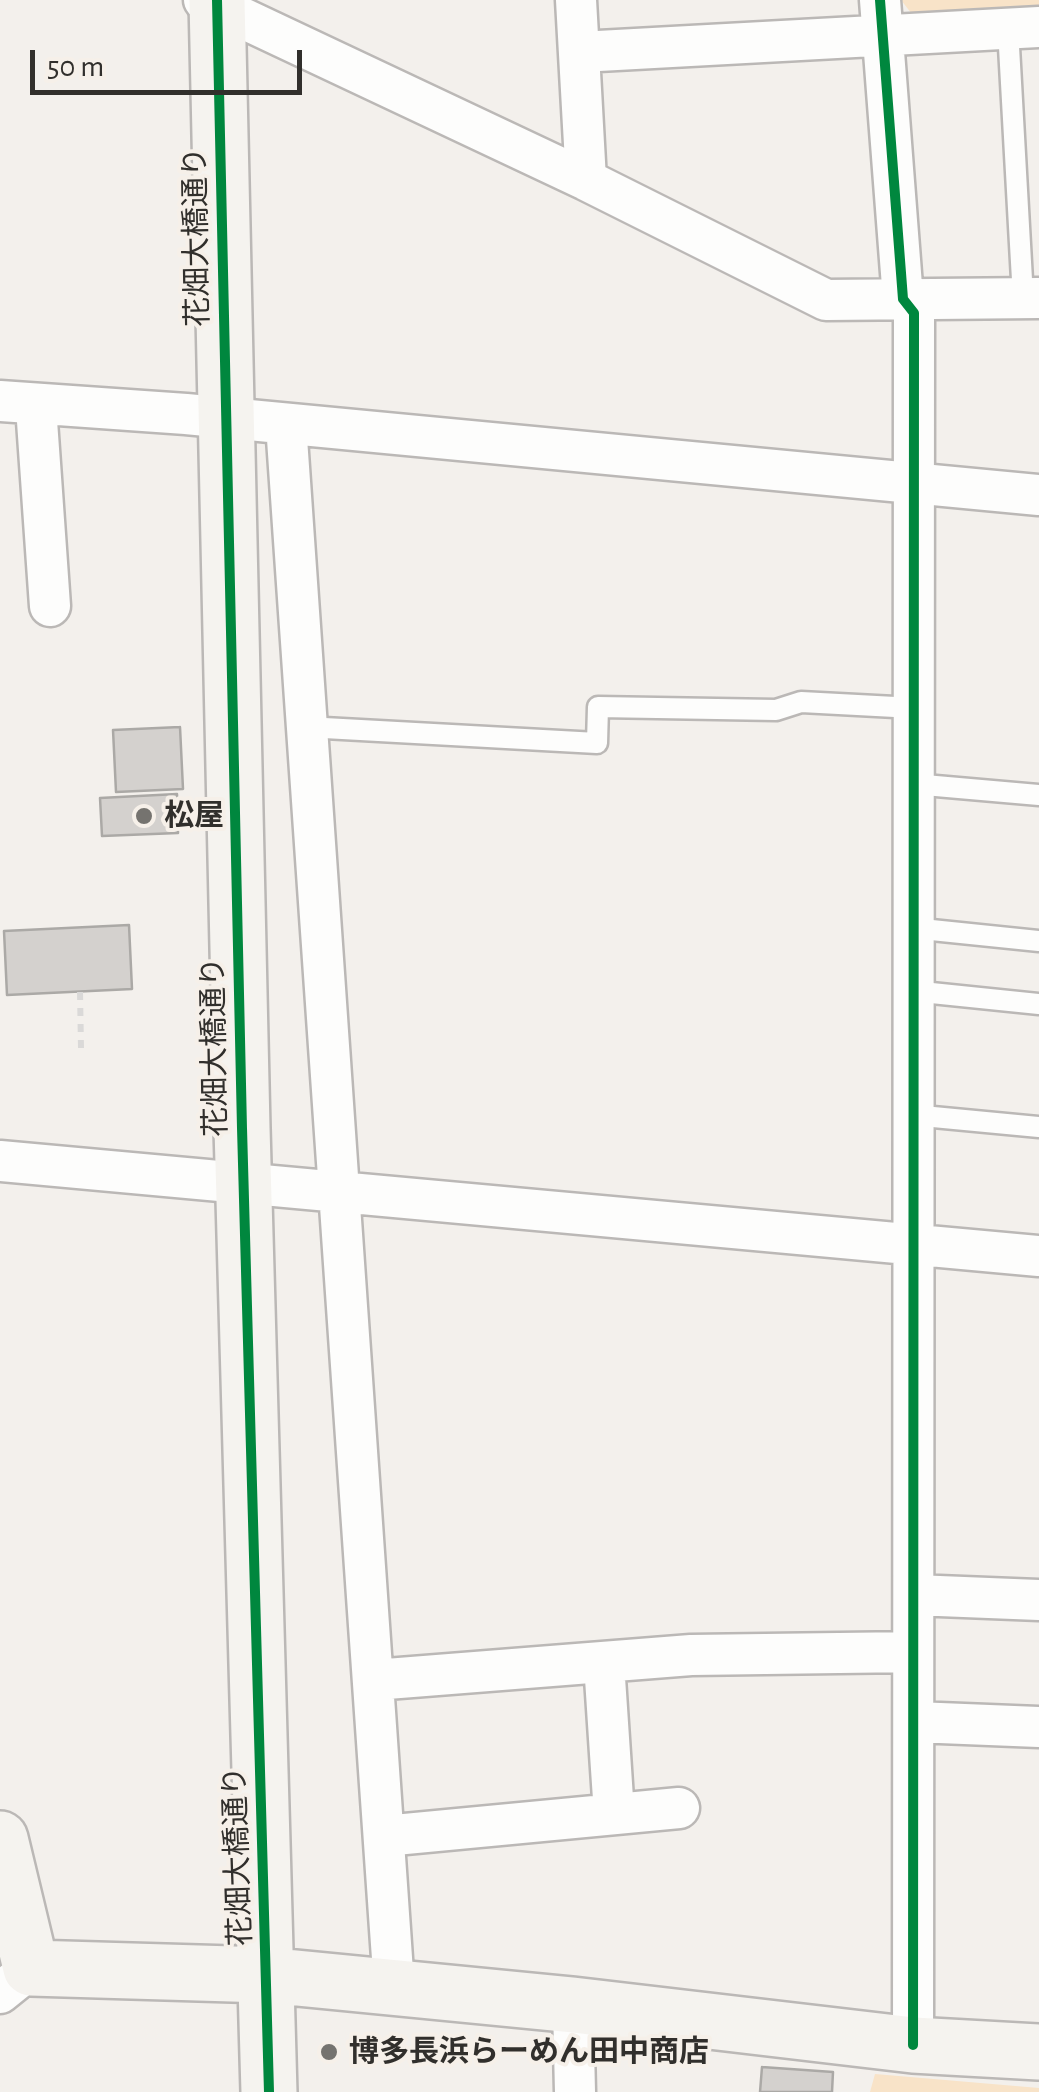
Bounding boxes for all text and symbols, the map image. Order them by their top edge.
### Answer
scale bar [35,30,308,92]
text: 50 m [47,52,104,82]
street label: 花畑大橋通り [177,147,217,327]
place label: 松屋 [164,798,224,834]
marker: 松屋 [133,805,155,827]
street label: 花畑大橋通り [195,957,235,1137]
street label: 花畑大橋通り [217,1765,259,1947]
place label: 博多長浜らーめん田中商店 [349,2034,709,2070]
marker: 博多長浜らーめん田中商店 [318,2041,340,2063]

